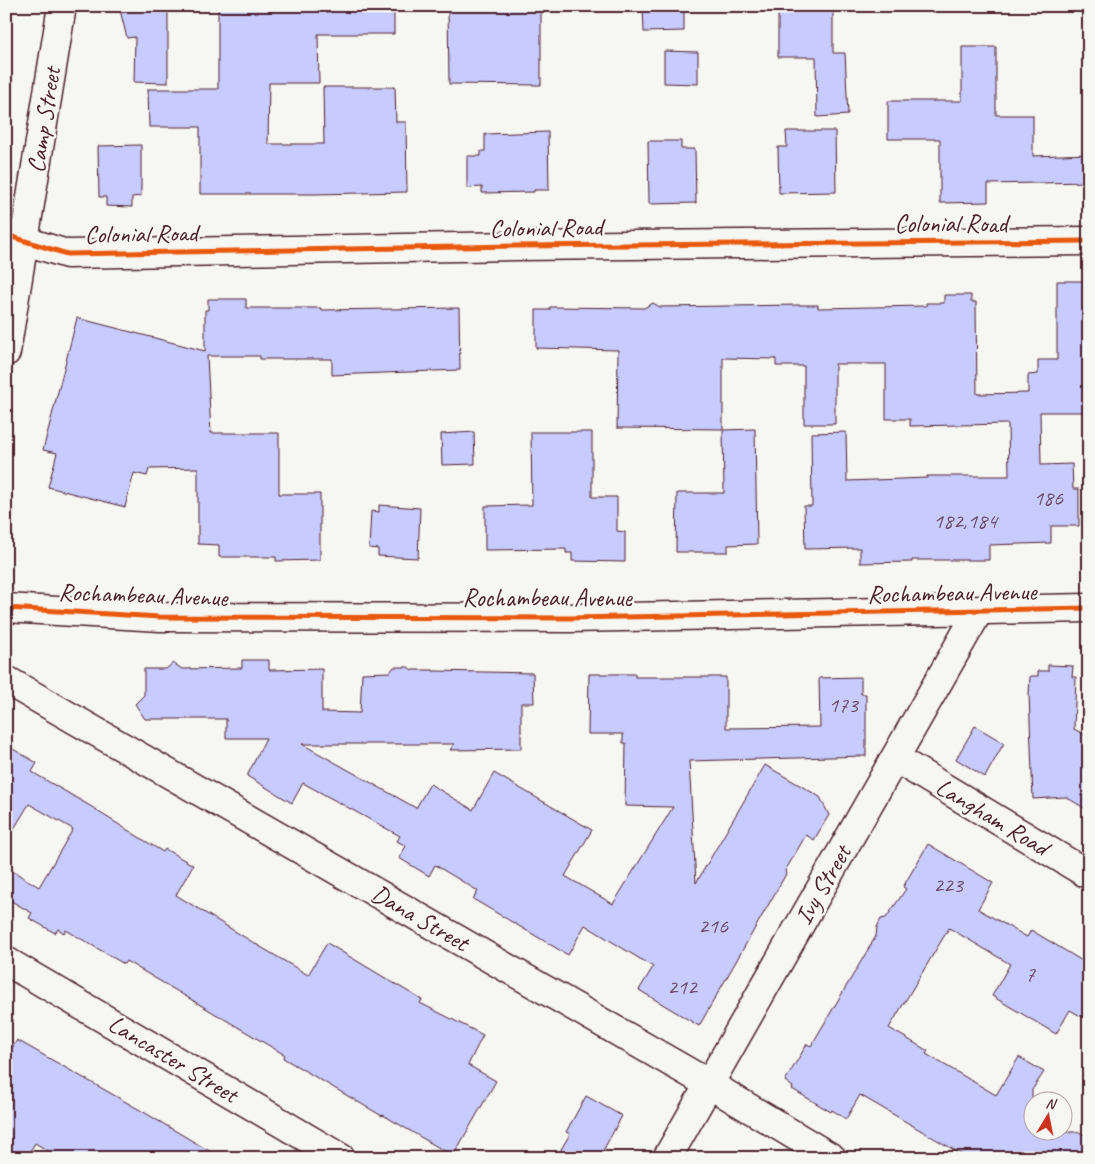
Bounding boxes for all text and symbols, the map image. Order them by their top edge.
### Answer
street label: Camp Street [20,62,69,175]
street label: Colonial Road [895,208,1012,240]
street label: Colonial Road [489,211,607,245]
street label: Colonial Road [84,217,202,251]
house number: 186 [1033,484,1064,512]
house number: 182,184 [933,507,999,535]
street label: Rochambeau Avenue [867,575,1039,610]
street label: Rochambeau Avenue [58,576,230,614]
street label: Rochambeau Avenue [462,582,633,614]
house number: 173 [828,691,860,719]
street label: Langham Road [930,771,1058,865]
street label: Ivy Street [788,837,860,930]
house number: 223 [933,871,965,899]
street label: Dana Street [366,877,477,960]
house number: 216 [698,912,729,940]
house number: 7 [1025,960,1036,988]
house number: 212 [667,973,699,1001]
street label: Lancaster Street [102,1008,246,1112]
north arrow [1022,1092,1072,1142]
text: N [1044,1095,1058,1113]

